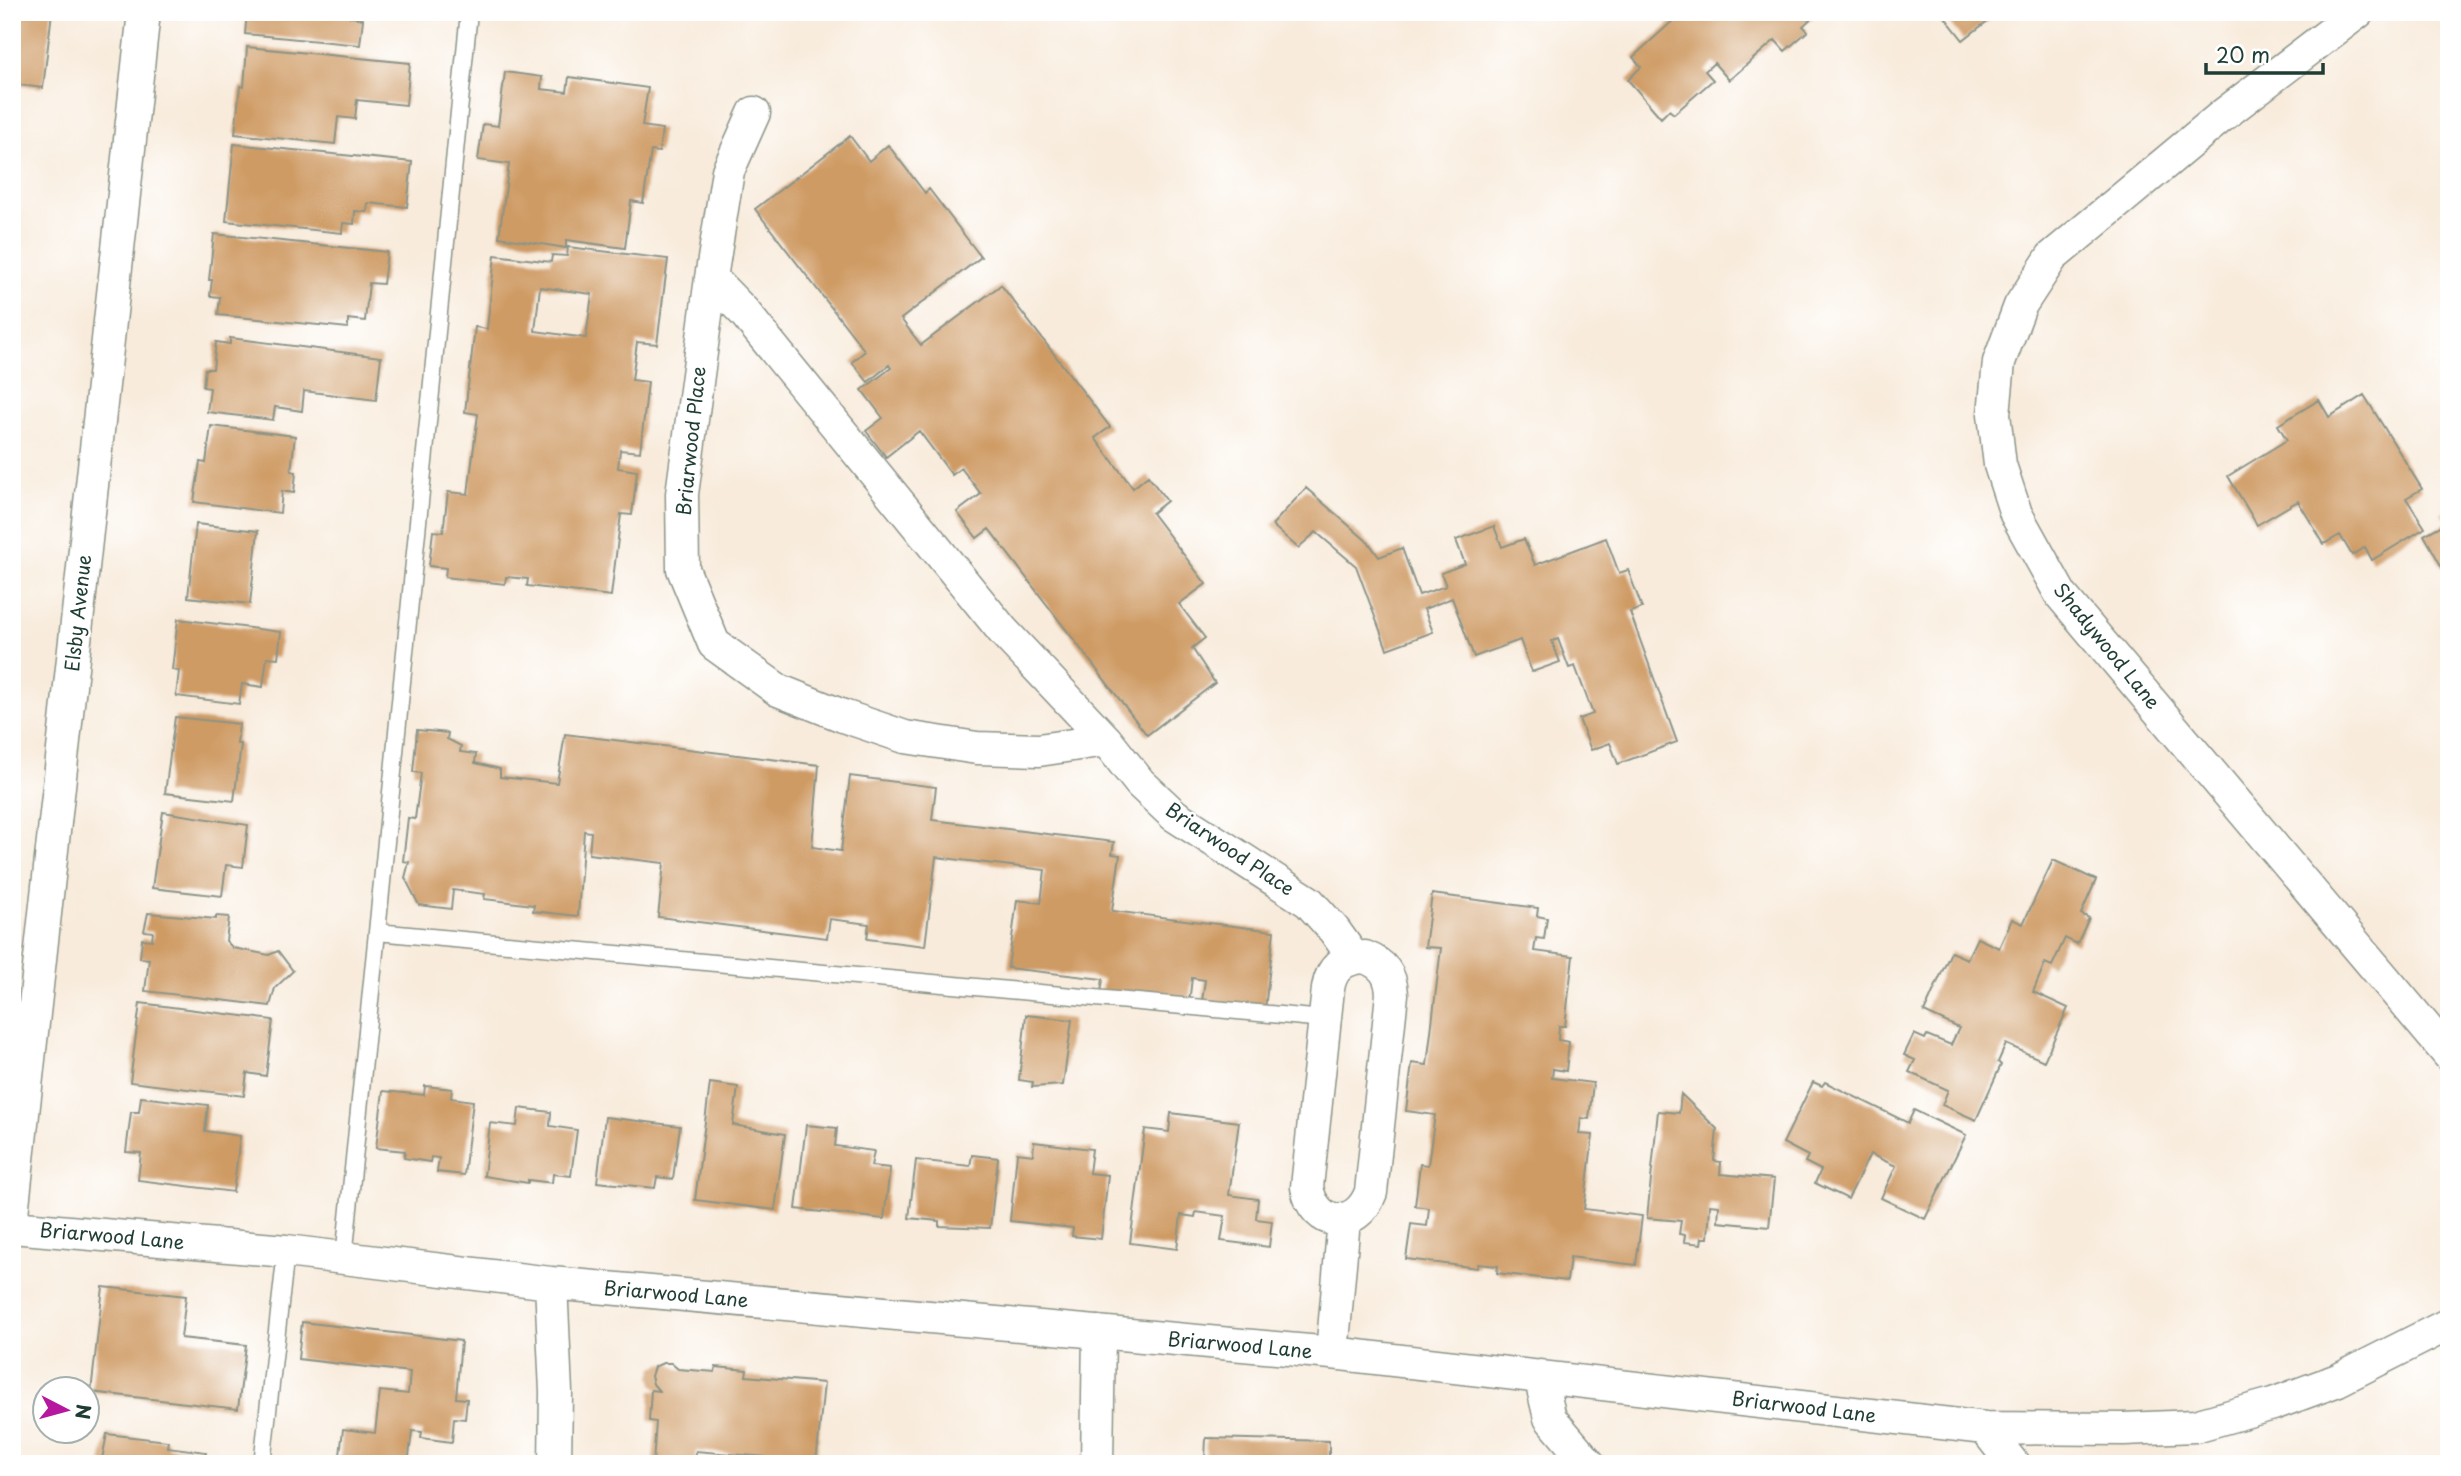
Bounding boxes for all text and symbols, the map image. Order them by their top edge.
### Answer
scale bar [2206,32,2323,76]
text: 20 m [2216,38,2270,70]
street label: Briarwood Place [668,365,712,517]
street label: Elsby Avenue [57,553,97,673]
street label: Shadywood Lane [2048,576,2168,715]
street label: Briarwood Place [1161,795,1301,902]
street label: Briarwood Lane [38,1215,186,1255]
street label: Briarwood Lane [602,1273,750,1313]
street label: Briarwood Lane [1166,1324,1314,1364]
north arrow [32,1374,102,1444]
street label: Briarwood Lane [1730,1383,1878,1429]
text: N [69,1403,99,1421]

